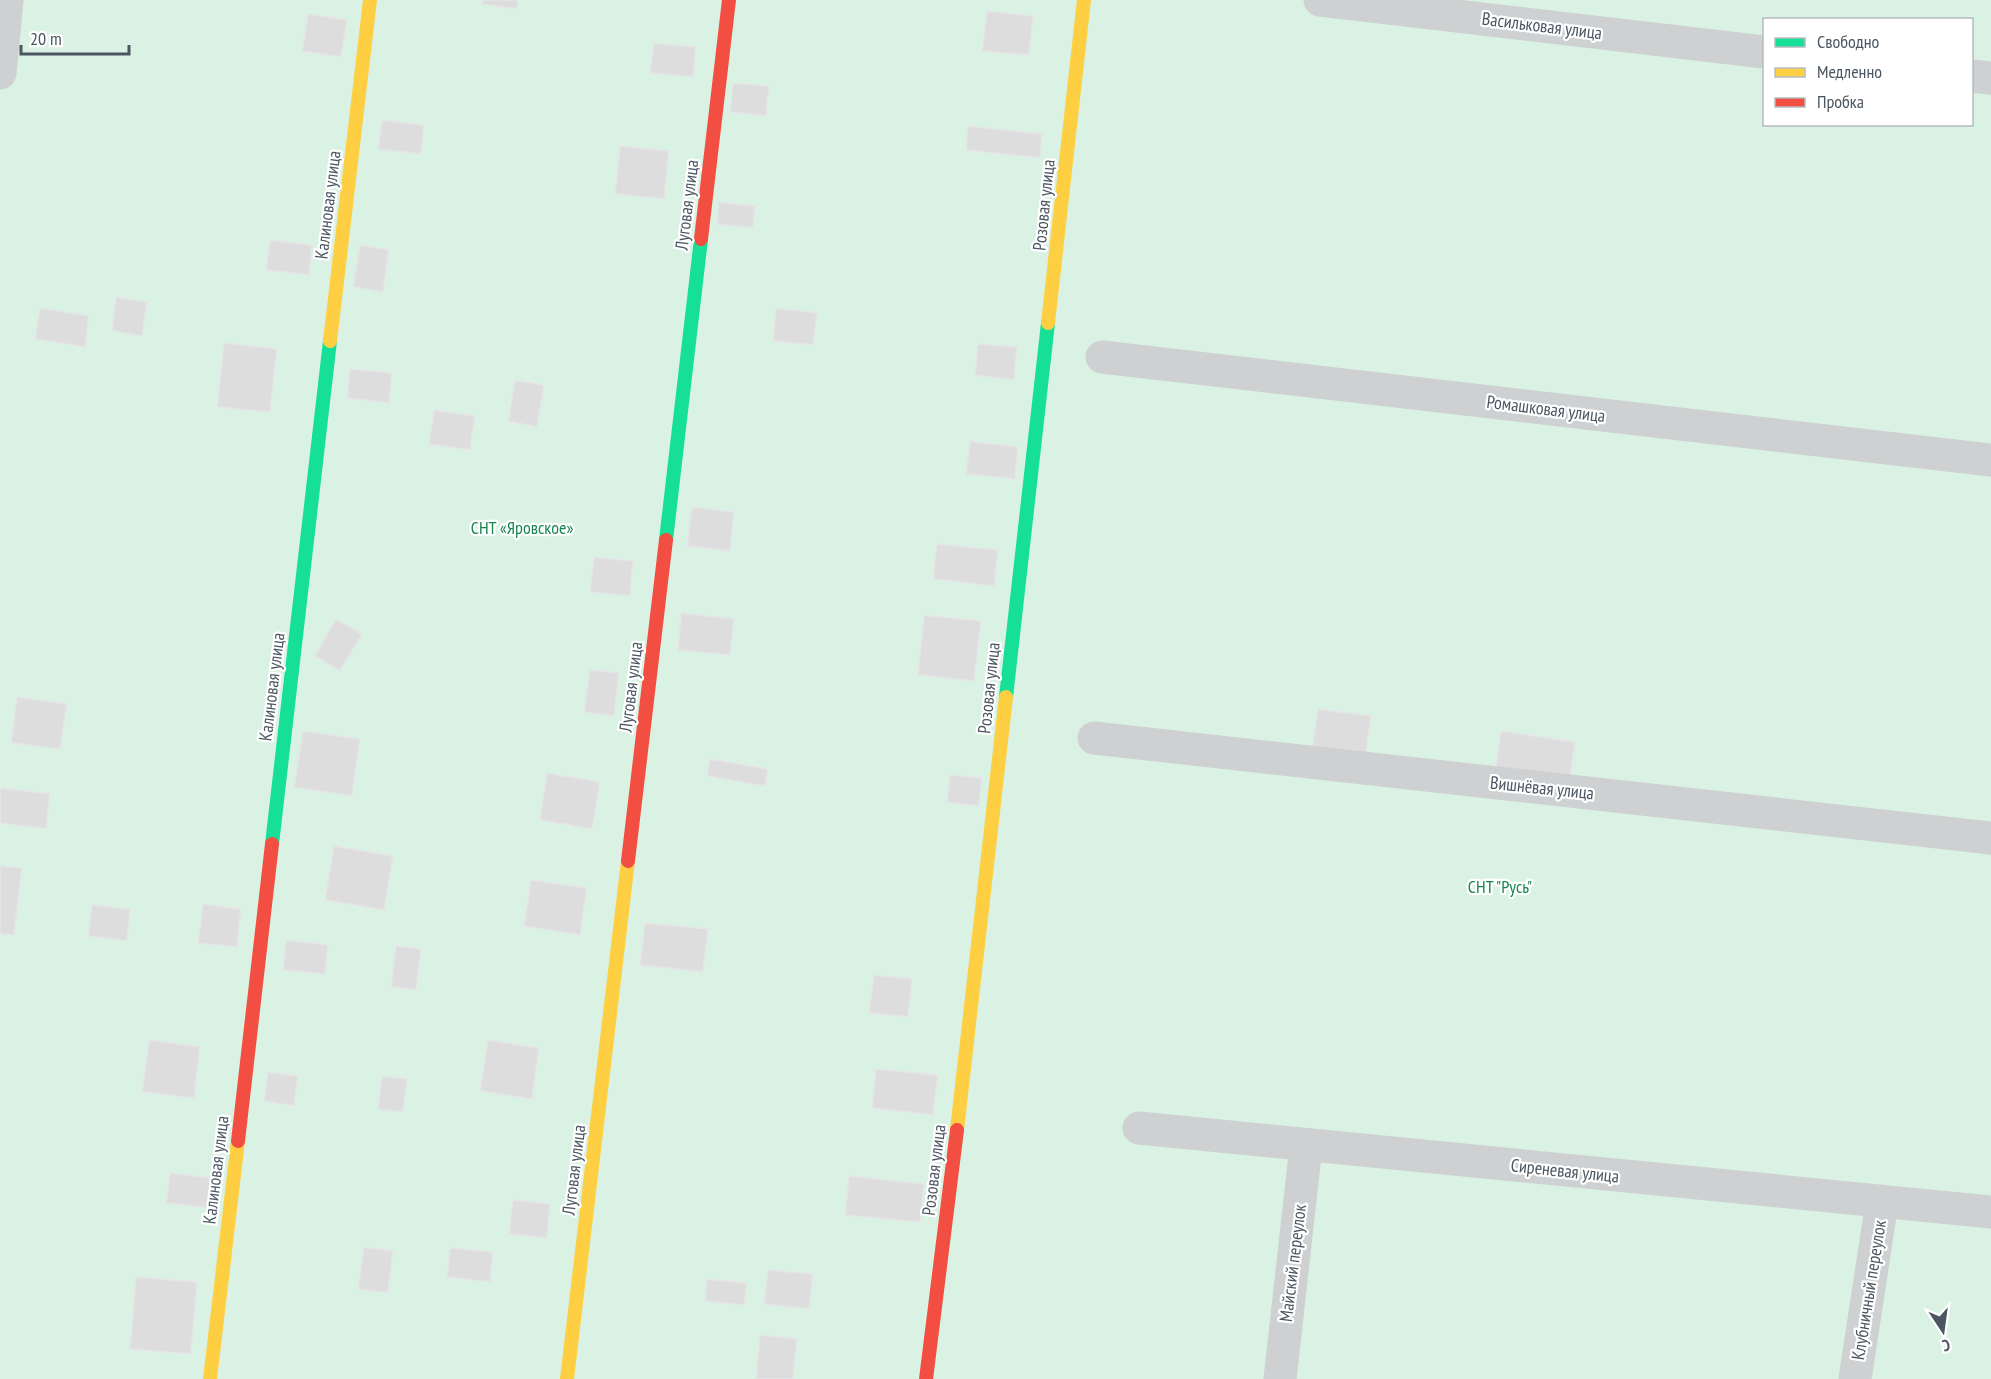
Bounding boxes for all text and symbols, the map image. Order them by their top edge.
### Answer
street label: Васильковая улица [1481,7,1603,44]
scale bar [21,18,129,56]
legend [1763,18,1973,126]
text: 20 m [30,27,62,50]
text: Свободно [1817,30,1880,53]
text: Медленно [1817,60,1882,83]
text: Пробка [1817,90,1864,113]
street label: Калиновая улица [309,149,346,260]
street label: Луговая улица [669,158,703,252]
street label: Розовая улица [1027,158,1060,252]
street label: Ромашковая улица [1485,390,1607,427]
park label: СНТ «Яровское» [471,516,573,539]
street label: Калиновая улица [253,631,290,742]
street label: Луговая улица [613,640,647,734]
street label: Розовая улица [972,641,1005,735]
street label: Вишнёвая улица [1489,771,1595,804]
park label: СНТ "Русь" [1468,875,1532,898]
street label: Калиновая улица [197,1114,234,1225]
street label: Луговая улица [556,1123,590,1217]
street label: Розовая улица [917,1123,950,1217]
street label: Сиреневая улица [1510,1153,1620,1188]
street label: Майский переулок [1274,1203,1311,1323]
street label: Клубничный переулок [1846,1218,1891,1362]
north arrow [1913,1301,1973,1361]
text: С [1940,1335,1952,1356]

